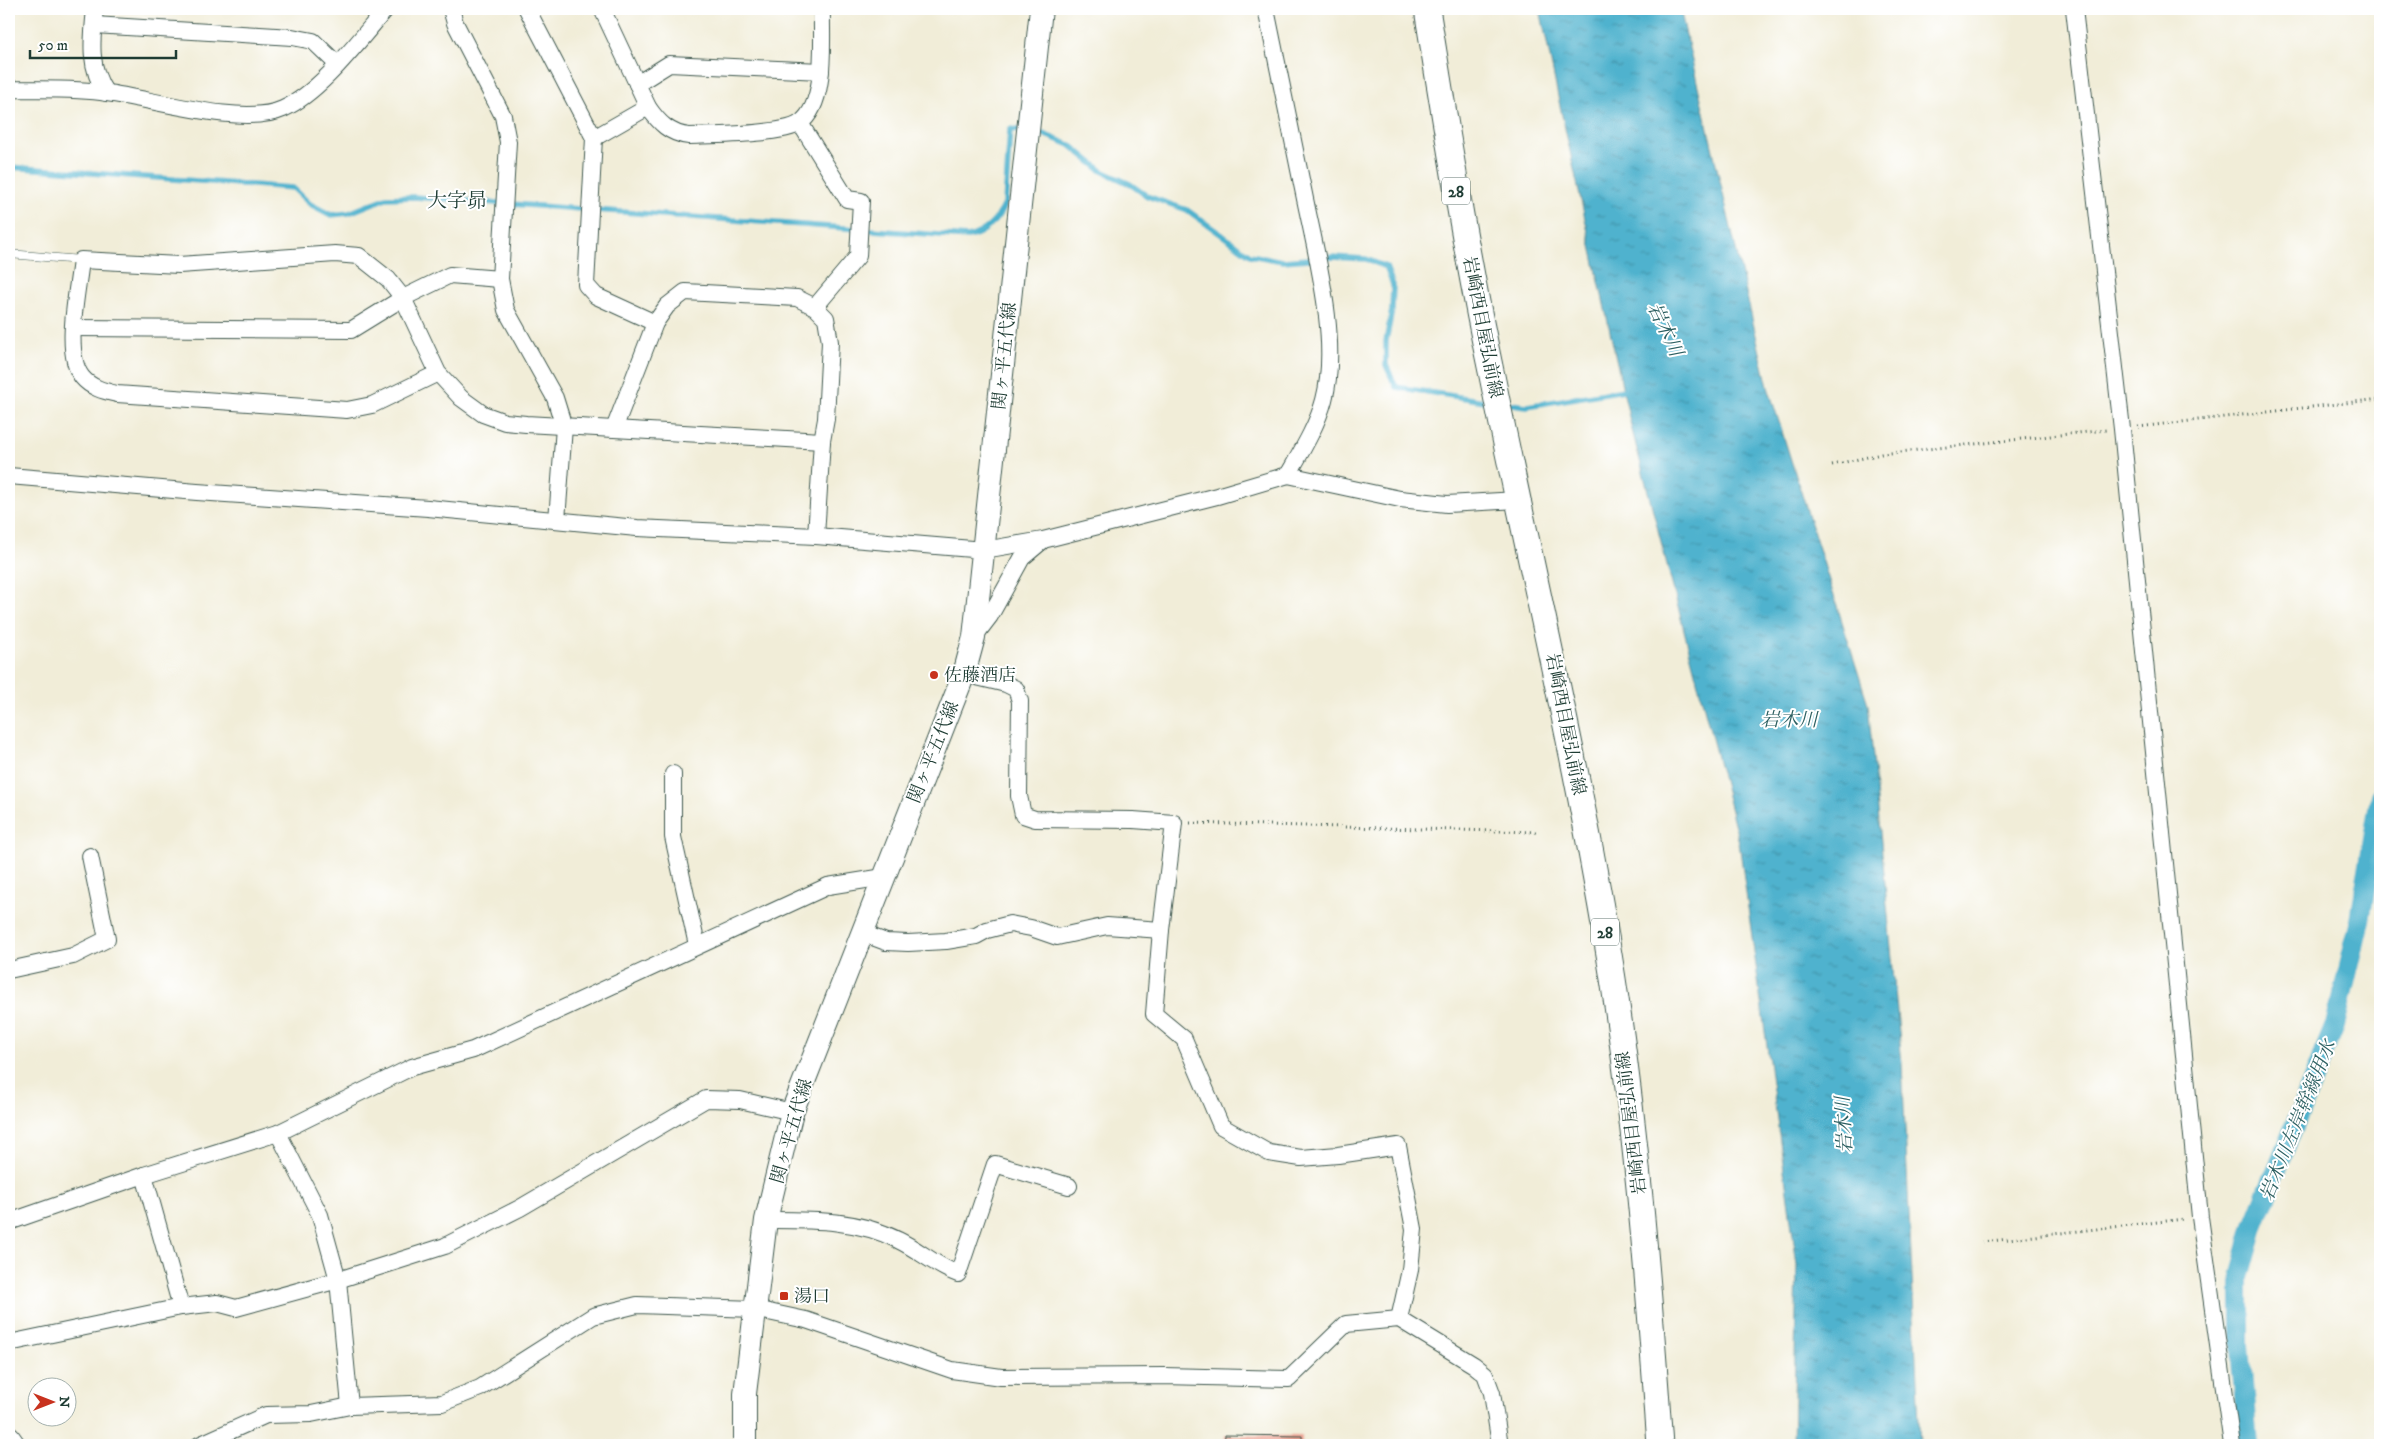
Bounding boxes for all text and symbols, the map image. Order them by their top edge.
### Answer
scale bar [30,28,176,60]
text: 50 m [38,36,68,55]
road number: 28 [1442,178,1470,205]
district label: 大字昴 [427,189,487,214]
street label: 岩崎西目屋弘前線 [1457,254,1507,400]
water label: 岩木川 [1642,299,1688,362]
street label: 関ヶ平五代線 [988,301,1022,411]
street label: 岩崎西目屋弘前線 [1540,651,1590,797]
place label: 佐藤酒店 [944,665,1016,687]
marker: 佐藤酒店 [928,669,940,681]
street label: 関ヶ平五代線 [903,698,964,807]
water label: 岩木川 [1760,709,1819,732]
road number: 28 [1591,919,1619,946]
water label: 岩木川左岸幹線用水 [2256,1035,2342,1204]
street label: 岩崎西目屋弘前線 [1612,1050,1652,1196]
street label: 関ヶ平五代線 [767,1076,817,1186]
water label: 岩木川 [1831,1094,1857,1154]
place label: 湯口 [794,1286,830,1308]
marker: 湯口 [778,1290,790,1302]
north arrow [28,1376,78,1426]
text: N [55,1396,73,1408]

